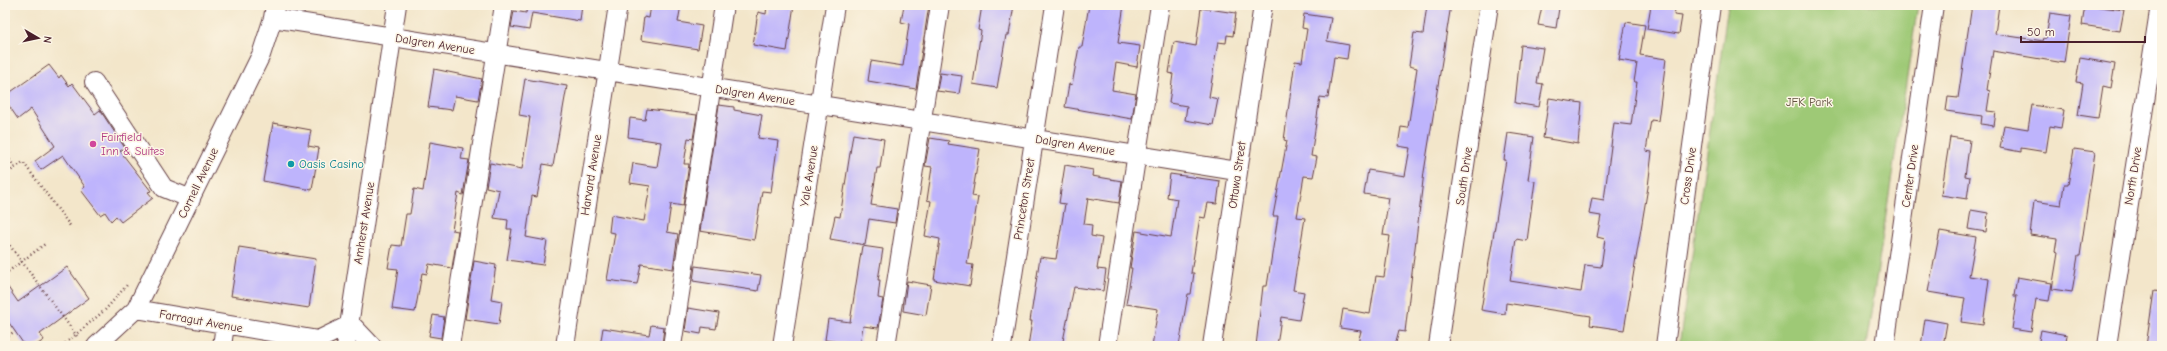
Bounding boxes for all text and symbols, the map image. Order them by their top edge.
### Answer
north arrow [18,18,58,58]
scale bar [2021,18,2145,44]
text: 50 m [2027,25,2055,39]
street label: Dalgren Avenue [394,31,476,57]
text: N [40,35,54,44]
street label: Dalgren Avenue [714,82,796,108]
park label: JFK Park [1786,95,1832,109]
place label: Fairfield Inn & Suites [101,130,164,158]
street label: Dalgren Avenue [1034,132,1116,158]
street label: Harvard Avenue [578,133,604,217]
marker: Fairfield Inn & Suites [88,139,98,149]
street label: Ottawa Street [1225,140,1249,209]
street label: Center Drive [1899,143,1921,209]
street label: Yale Avenue [797,144,821,208]
street label: Cornell Avenue [175,145,221,221]
street label: South Drive [1453,146,1475,206]
street label: Cross Drive [1677,146,1699,206]
street label: North Drive [2121,146,2145,206]
street label: Princeton Street [1011,156,1037,241]
place label: Oasis Casino [299,157,364,171]
marker: Oasis Casino [286,159,296,169]
street label: Amherst Avenue [351,181,377,265]
street label: Farragut Avenue [158,307,244,335]

